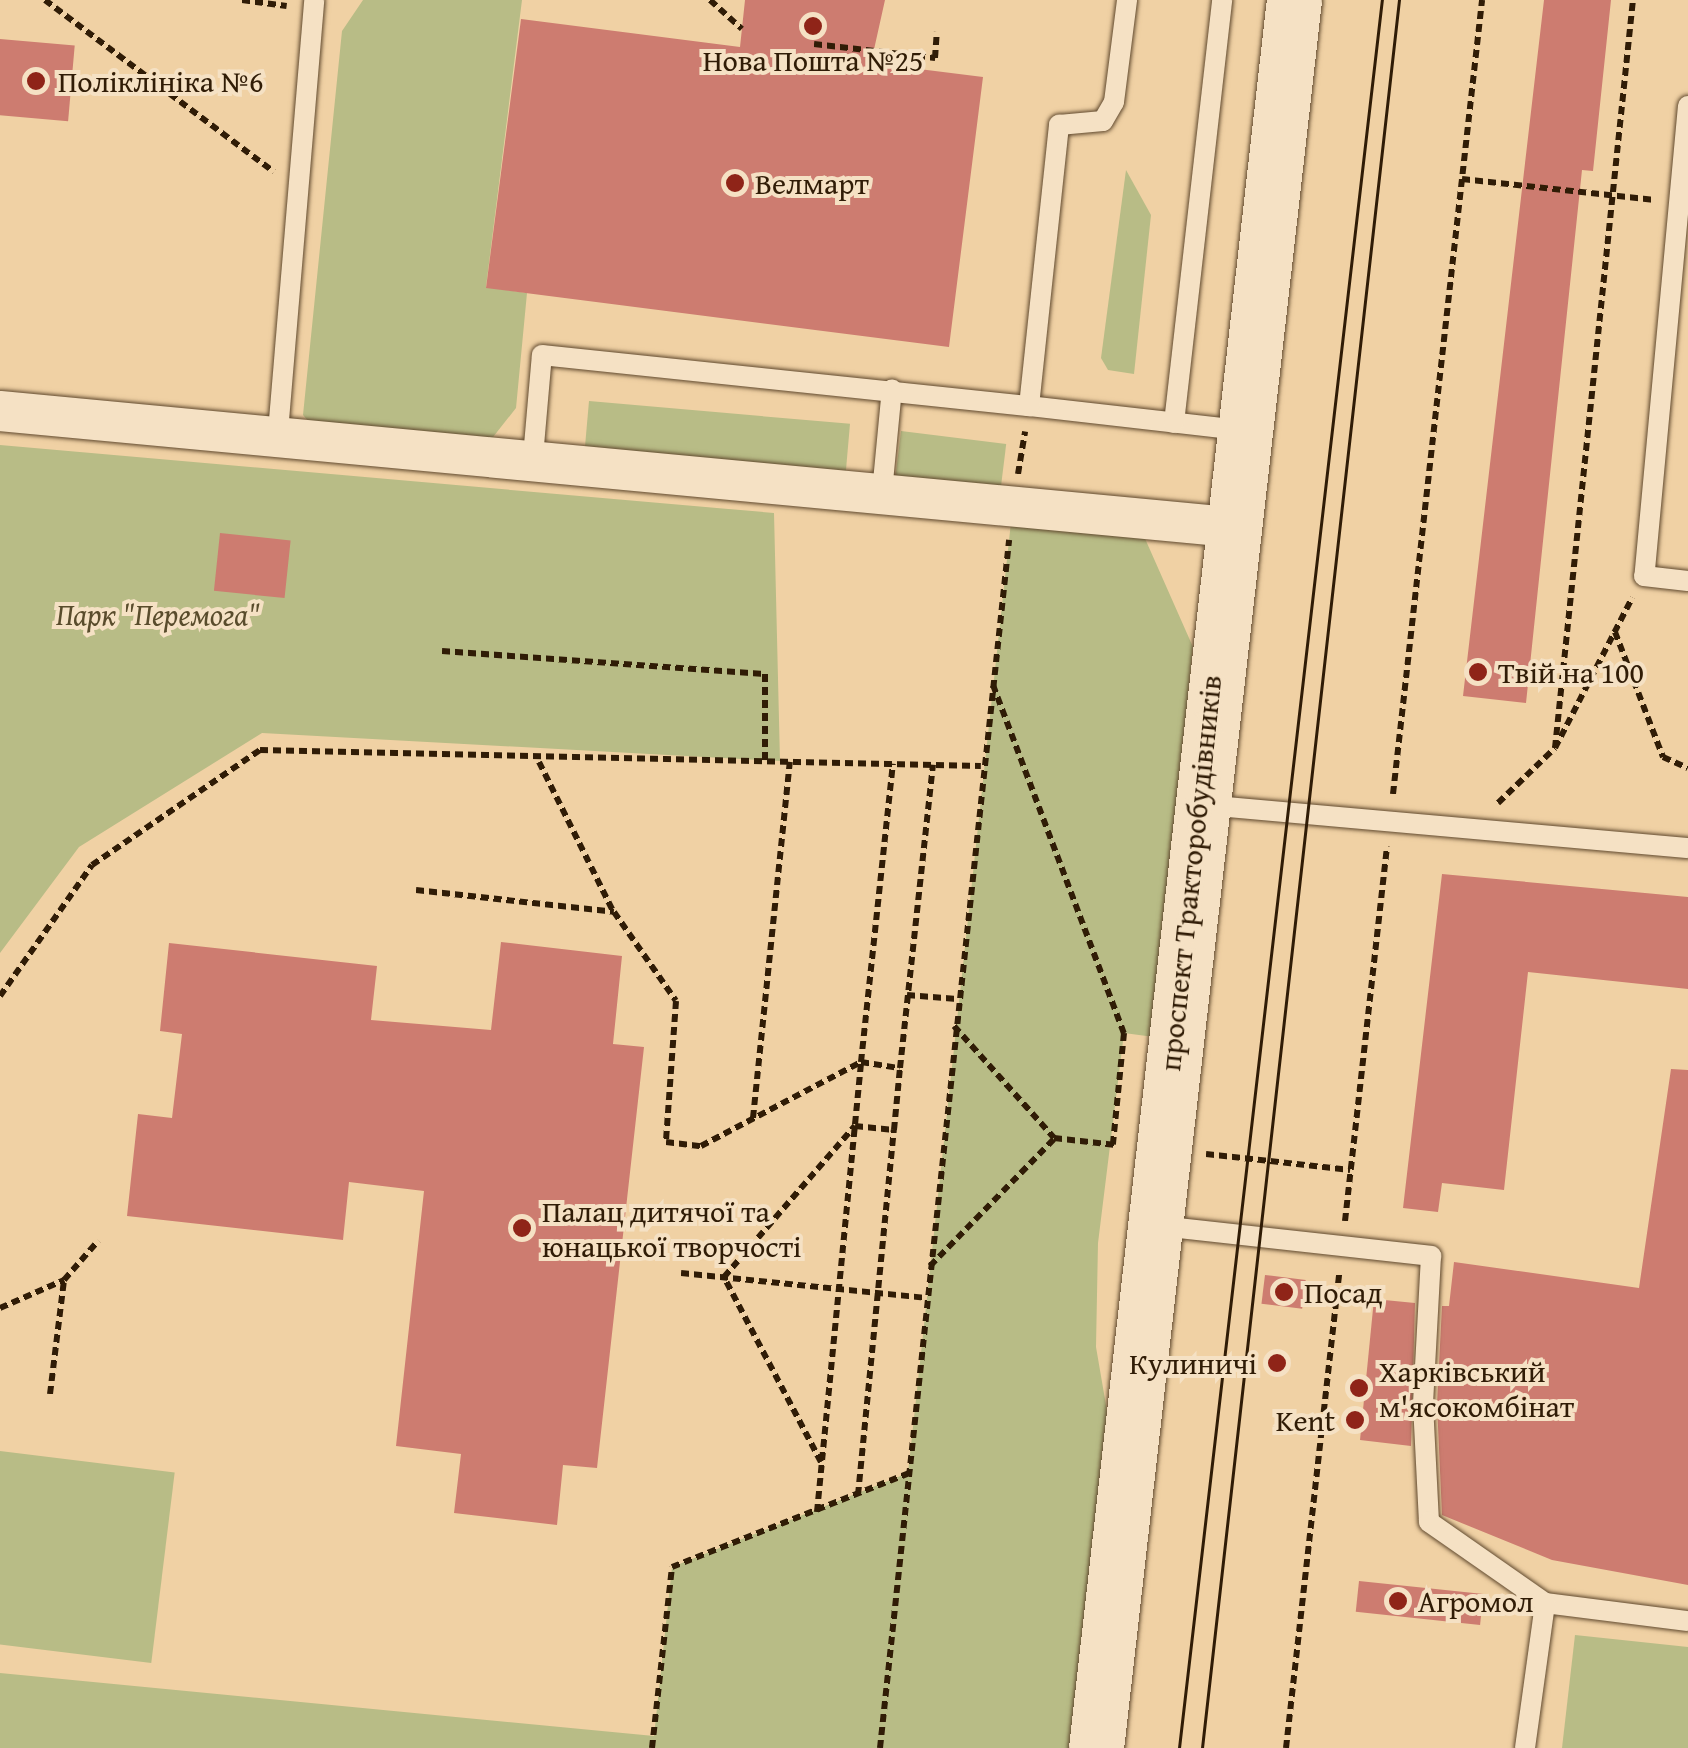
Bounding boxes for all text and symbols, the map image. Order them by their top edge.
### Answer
marker: Нова Пошта №25 [802,15,824,37]
place label: Нова Пошта №25 [703,42,923,78]
place label: Поліклініка №6 [58,63,263,99]
marker: Поліклініка №6 [23,68,49,94]
place label: Велмарт [755,165,869,201]
marker: Велмарт [724,172,746,194]
park label: Парк "Перемога" [56,596,260,632]
place label: Твій на 100 [1498,654,1644,690]
marker: Твій на 100 [1467,661,1489,683]
street label: проспект Тракторобудівників [1151,673,1229,1073]
place label: Палац дитячої та юнацької творчості [542,1193,802,1264]
marker: Палац дитячої та юнацької творчості [511,1217,533,1239]
place label: Посад [1304,1274,1383,1310]
marker: Посад [1273,1281,1295,1303]
place label: Кулиничі [1129,1345,1257,1381]
marker: Кулиничі [1266,1352,1288,1374]
place label: Харківський м'ясокомбінат [1379,1353,1574,1424]
marker: Харківський м'ясокомбінат [1348,1377,1370,1399]
place label: Kent [1276,1402,1335,1438]
marker: Kent [1344,1409,1366,1431]
place label: Агромол [1418,1583,1534,1619]
marker: Агромол [1387,1590,1409,1612]

